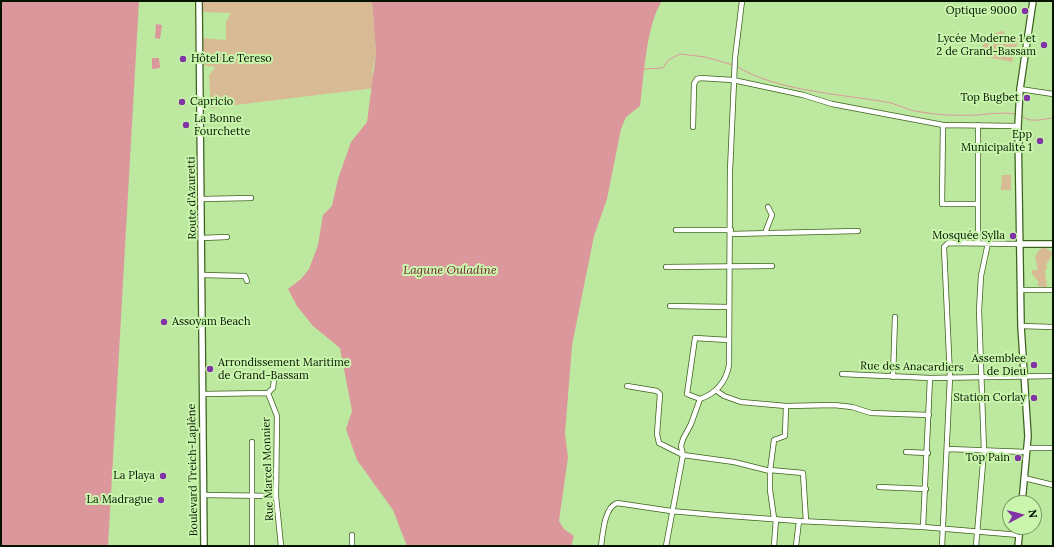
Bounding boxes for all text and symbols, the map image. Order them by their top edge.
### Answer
place label: Optique 9000 [946,4,1017,18]
marker: Optique 9000 [1020,6,1030,16]
place label: Lycée Moderne 1 et 2 de Grand-Bassam [936,32,1036,58]
marker: Lycée Moderne 1 et 2 de Grand-Bassam [1039,40,1049,50]
place label: Hôtel Le Tereso [191,52,272,66]
marker: Hôtel Le Tereso [178,54,188,64]
place label: Top Bugbet [960,91,1019,105]
marker: Top Bugbet [1022,93,1032,103]
place label: Capricio [190,95,233,109]
marker: Capricio [177,97,187,107]
place label: La Bonne Fourchette [194,112,250,138]
marker: La Bonne Fourchette [181,120,191,130]
place label: Epp Municipalité 1 [961,128,1032,154]
marker: Epp Municipalité 1 [1035,136,1045,146]
street label: Route d'Azuretti [185,156,199,240]
place label: Mosquée Sylla [932,229,1005,243]
marker: Mosquée Sylla [1008,231,1018,241]
water label: Lagune Ouladine [403,264,497,278]
place label: Assoyam Beach [172,315,251,329]
marker: Assoyam Beach [159,317,169,327]
place label: Assemblee de Dieu [972,352,1026,378]
place label: Arrondissement Maritime de Grand-Bassam [218,356,350,382]
street label: Rue des Anacardiers [860,359,964,375]
marker: Assemblee de Dieu [1029,360,1039,370]
marker: Arrondissement Maritime de Grand-Bassam [205,364,215,374]
place label: Station Corlay [953,391,1026,405]
marker: Station Corlay [1029,393,1039,403]
street label: Boulevard Treich-Laplène [185,404,201,536]
street label: Rue Marcel Monnier [260,417,276,521]
place label: Top Pain [966,451,1010,465]
marker: Top Pain [1013,453,1023,463]
place label: La Playa [113,469,155,483]
marker: La Playa [158,471,168,481]
place label: La Madrague [87,493,153,507]
marker: La Madrague [156,495,166,505]
north arrow [1002,495,1042,535]
text: N [1025,509,1040,519]

